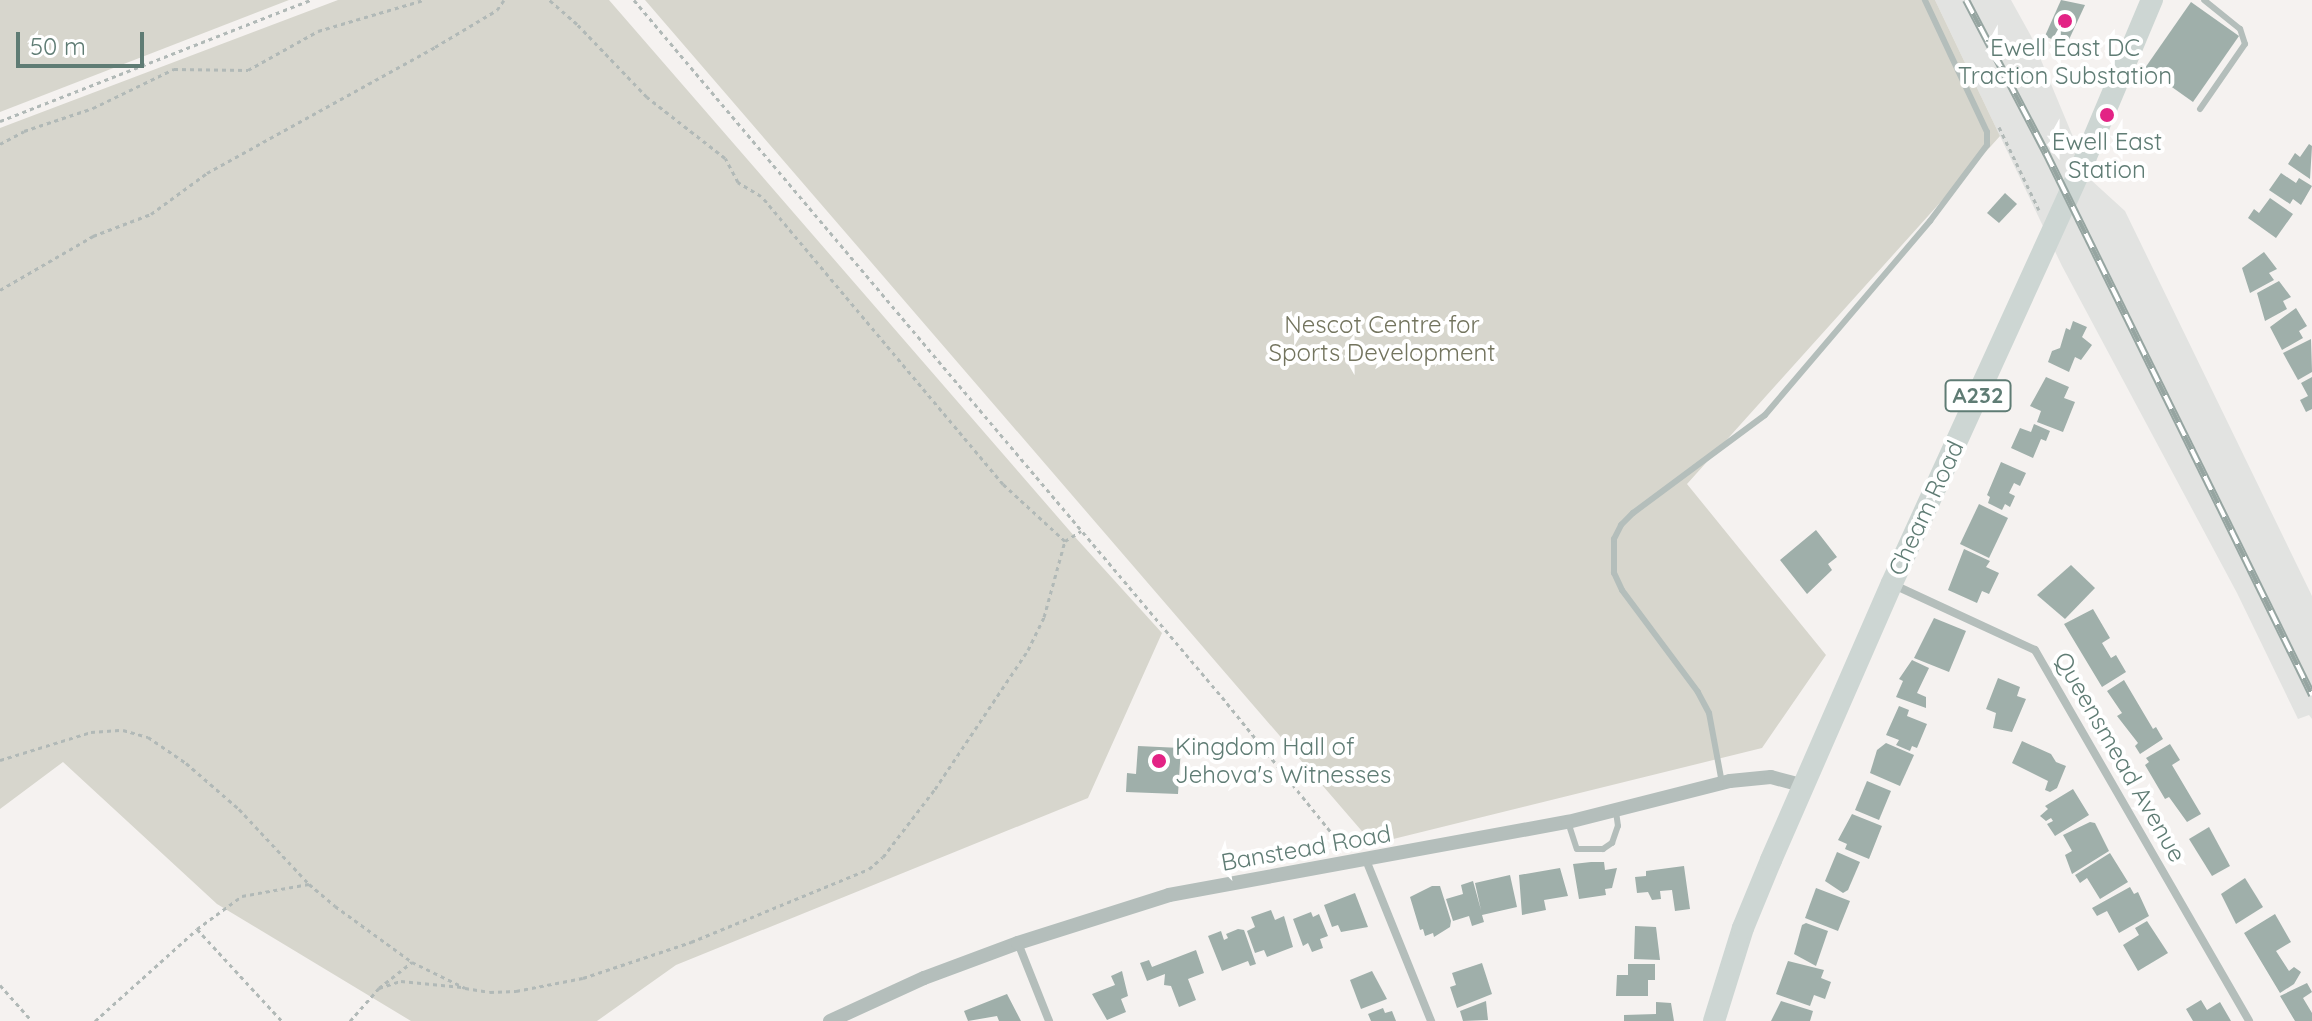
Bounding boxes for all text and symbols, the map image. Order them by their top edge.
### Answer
marker: Ewell East DC Traction Substation [2056,12,2074,30]
scale bar [20,16,148,66]
text: 50 m [30,31,86,61]
place label: Ewell East DC Traction Substation [1958,34,2172,90]
marker: Ewell East Station [2098,106,2116,124]
place label: Ewell East Station [2052,128,2162,184]
park label: Nescot Centre for Sports Development [1269,311,1495,367]
road number: A232 [1944,378,2012,414]
street label: Cheam Road [1882,436,1970,580]
street label: Queensmead Avenue [2048,647,2192,867]
place label: Kingdom Hall of Jehova's Witnesses [1175,733,1391,789]
marker: Kingdom Hall of Jehova's Witnesses [1150,752,1168,770]
street label: Banstead Road [1219,819,1393,877]

